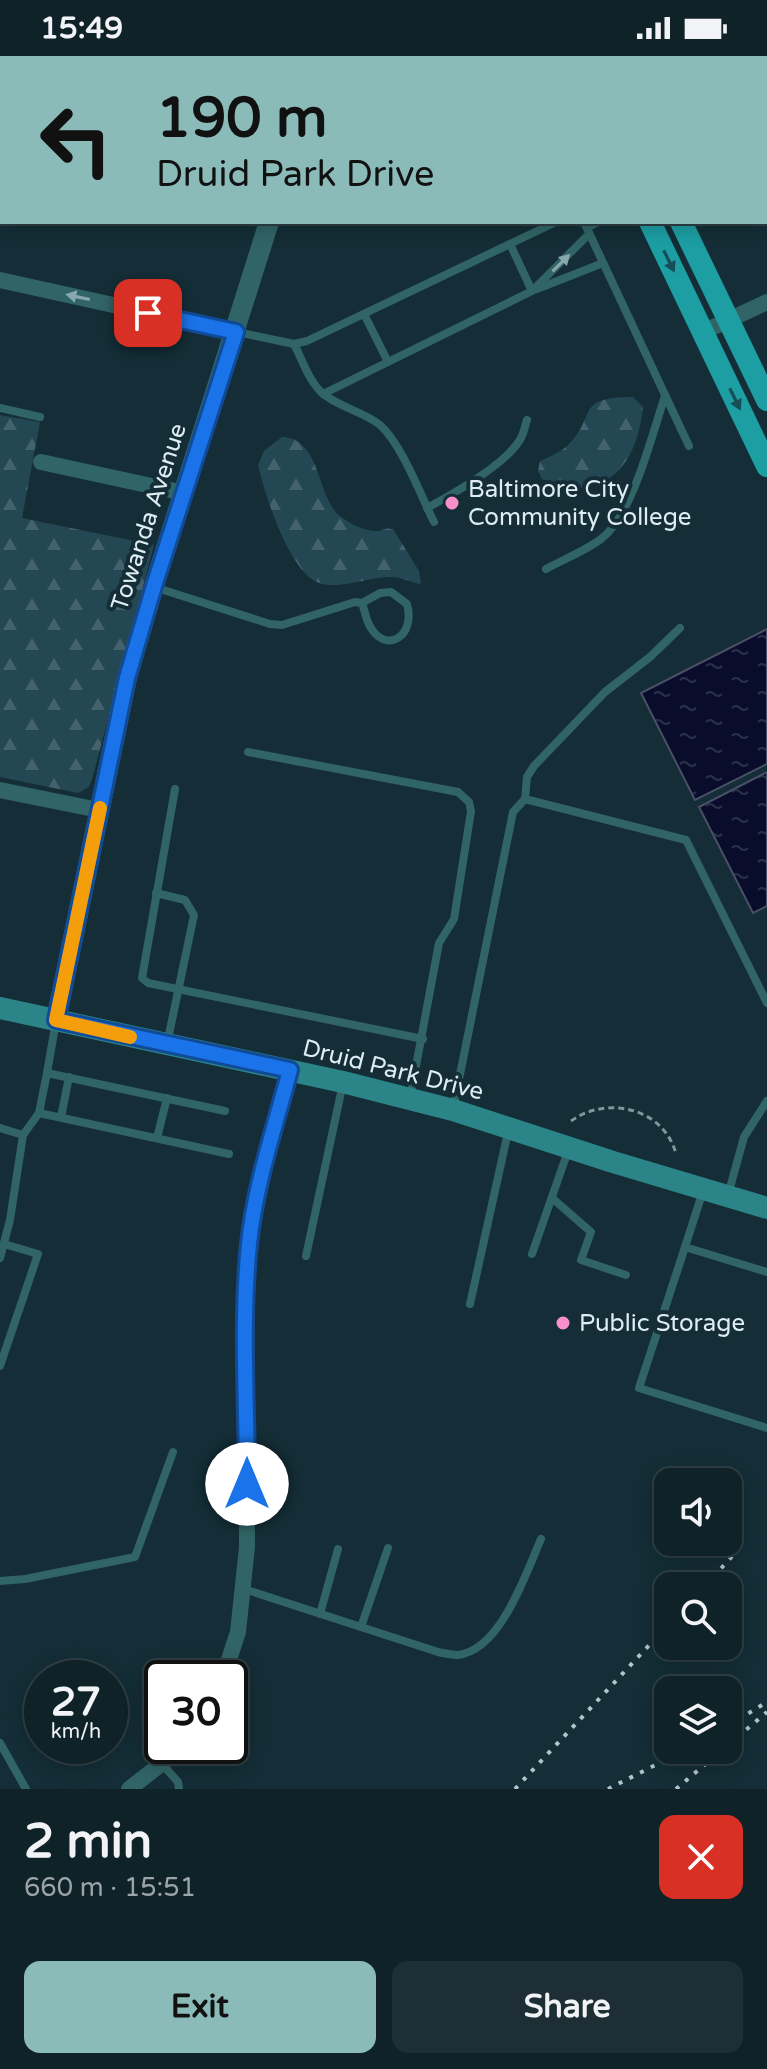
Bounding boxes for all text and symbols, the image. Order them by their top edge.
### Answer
text: 15:49 [40,10,123,47]
text: 190 m [156,85,327,152]
icon: left [24,88,128,192]
text: Druid Park Drive [156,153,434,196]
one-way arrow [662,250,676,273]
one-way arrow [551,254,570,272]
pin [114,279,182,347]
one-way arrow [65,290,90,303]
icon: arrive [126,291,170,335]
one-way arrow [728,388,742,411]
street label: Towanda Avenue [105,420,193,614]
place label: Baltimore City Community College [468,475,691,532]
marker: Baltimore City Community College [443,494,461,512]
street label: Druid Park Drive [299,1033,487,1107]
place label: Public Storage [579,1309,745,1338]
marker: Public Storage [554,1314,572,1332]
position arrow [205,1442,289,1526]
map controls [654,1468,742,1764]
button: sound [654,1468,742,1556]
button: search [654,1572,742,1660]
speed limit sign: 30 [144,1660,248,1764]
button: layers [654,1676,742,1764]
text: 27 [51,1678,101,1726]
text: km/h [51,1720,101,1744]
text: 2 min [24,1813,152,1871]
button: close [659,1815,743,1899]
text: 660 m · 15:51 [24,1872,196,1903]
button: Exit [24,1961,376,2053]
button: Share [392,1961,743,2053]

